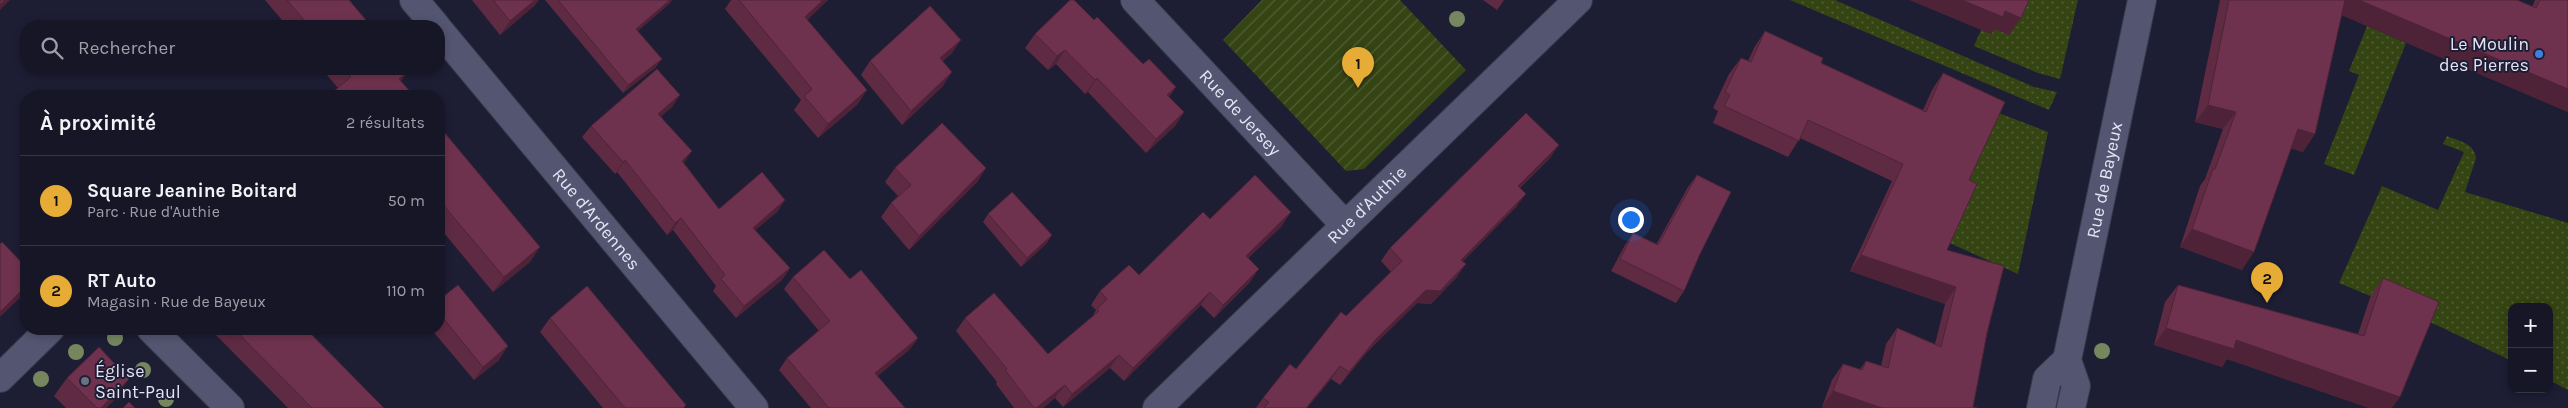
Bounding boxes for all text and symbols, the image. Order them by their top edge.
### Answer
search box [20,20,445,75]
place label: Le Moulin des Pierres [2439,33,2529,76]
icon: search [38,34,66,62]
text: Rechercher [78,37,175,59]
pin: 1 [1342,47,1374,88]
marker: Le Moulin des Pierres [2533,48,2545,60]
street label: Rue de Jersey [1195,65,1286,161]
text: À proximité [40,111,156,135]
text: 2 résultats [346,113,425,132]
street label: Rue de Bayeux [2082,120,2127,240]
street label: Rue d'Authie [1322,161,1411,248]
street label: Rue d'Ardennes [548,164,645,274]
text: Square Jeanine Boitard [87,180,298,202]
text: 1 [53,191,59,210]
text: 50 m [388,191,425,210]
text: Parc · Rue d'Authie [87,202,220,221]
your location [1618,207,1644,233]
pin: 2 [2251,262,2283,303]
text: RT Auto [87,270,156,292]
text: 2 [51,281,61,300]
text: 110 m [386,281,425,300]
text: Magasin · Rue de Bayeux [87,292,266,311]
map controls [2508,303,2553,393]
button: + [2508,303,2553,348]
button: − [2508,348,2553,393]
place label: Église Saint-Paul [95,359,181,403]
marker: Église Saint-Paul [79,375,91,387]

